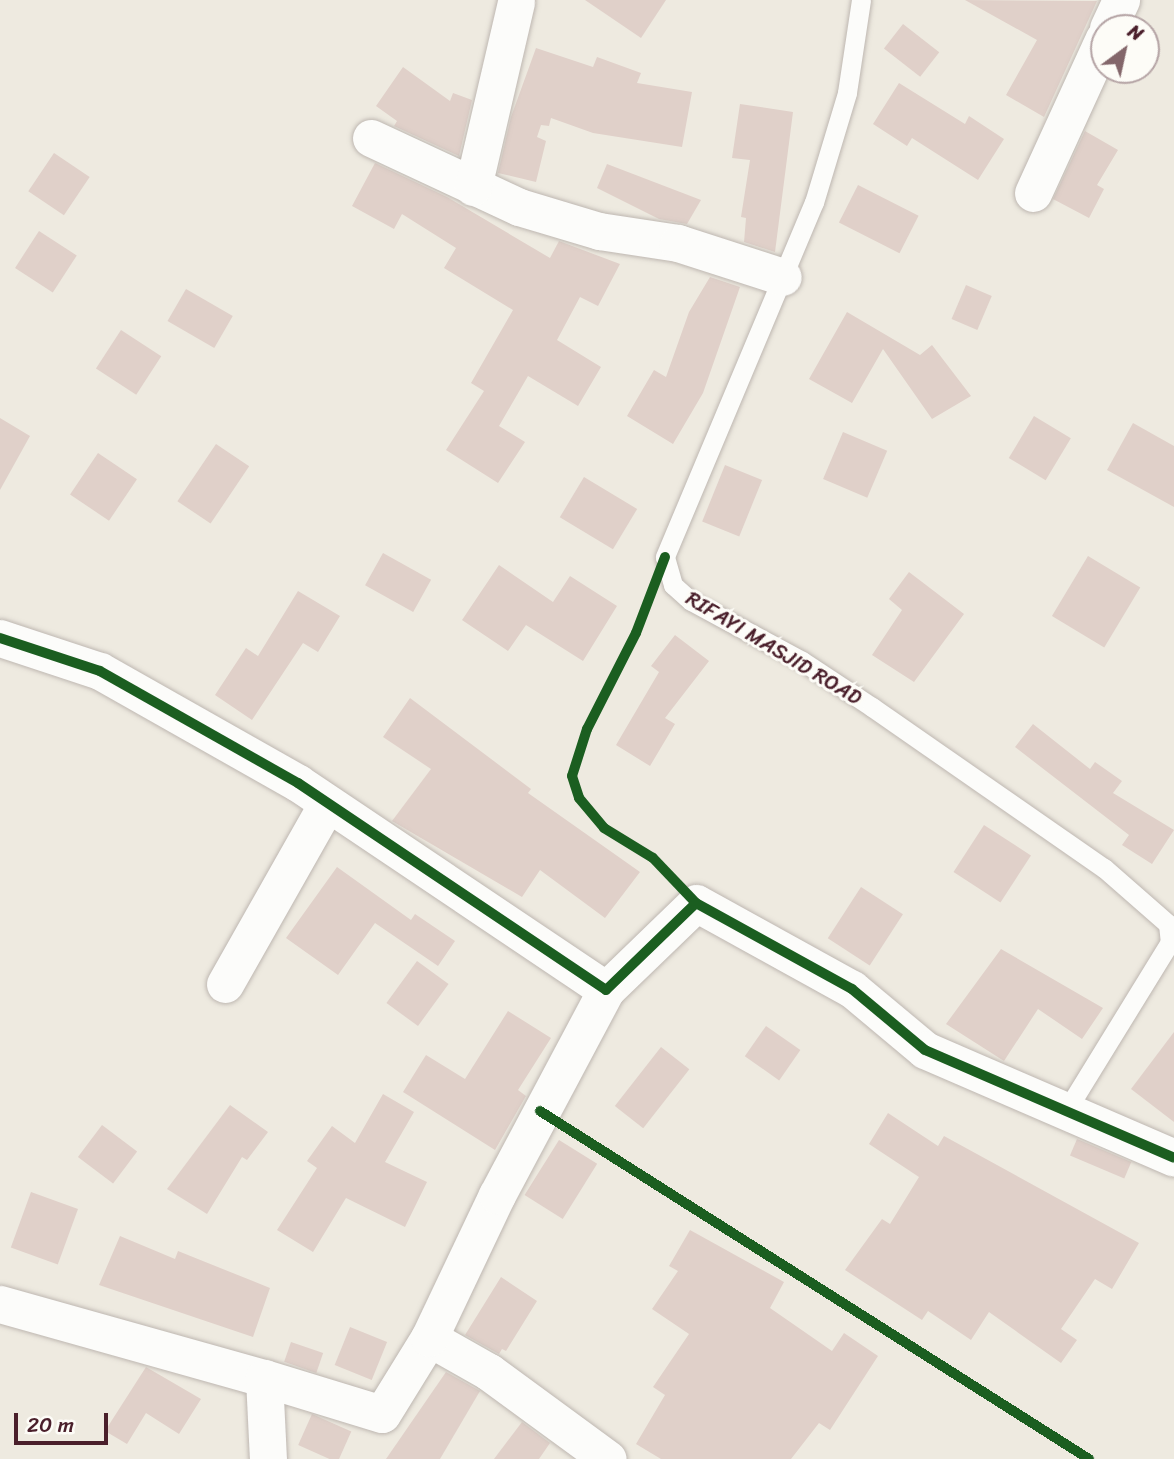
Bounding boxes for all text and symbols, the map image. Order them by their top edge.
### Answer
north arrow [1090,14,1160,84]
text: N [1121,15,1150,50]
street label: RIFAYI MASJID ROAD [681,586,867,710]
scale bar [18,1400,112,1444]
text: 20 m [27,1406,74,1444]

